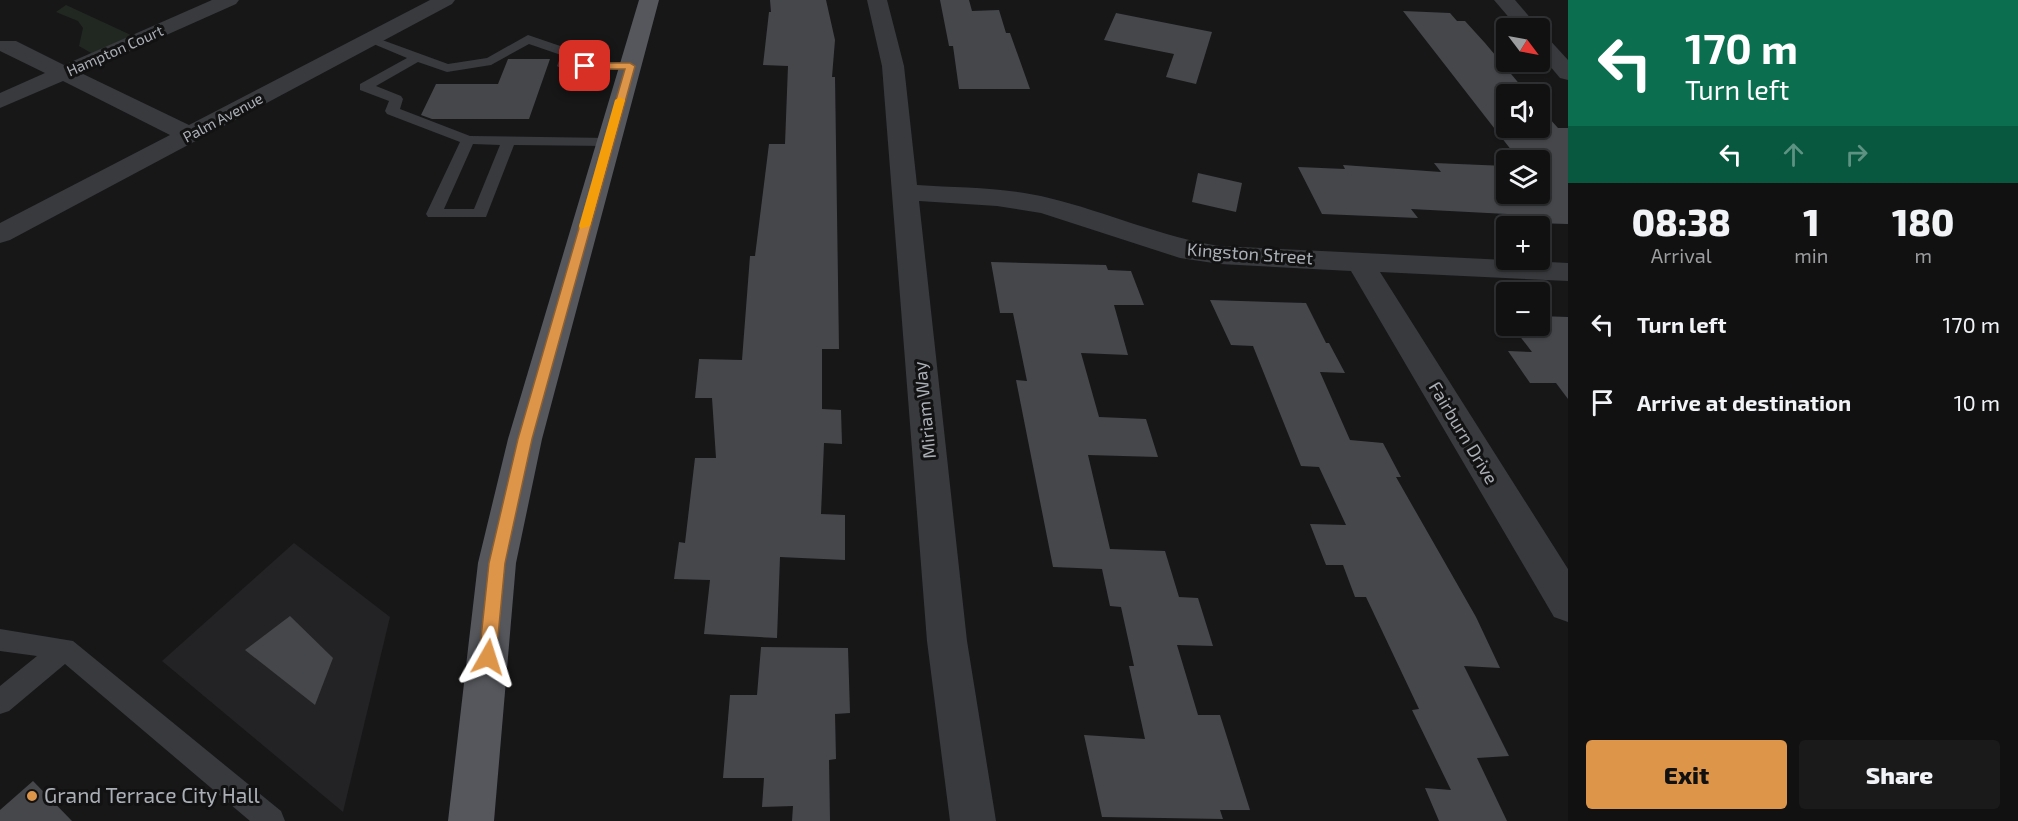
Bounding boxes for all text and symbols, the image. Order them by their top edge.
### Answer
north arrow [1496,18,1550,72]
map controls [1496,18,1550,336]
street label: Hampton Court [64,21,166,79]
text: 170 m [1685,22,1798,72]
icon: left [1586,24,1664,102]
pin [559,40,610,91]
icon: arrive [568,49,601,82]
text: Turn left [1685,73,1789,105]
button: sound [1496,84,1550,138]
street label: Palm Avenue [180,89,266,146]
icon: left [1714,138,1747,171]
icon: ahead [1777,138,1810,171]
icon: right [1840,138,1873,171]
button: layers [1496,150,1550,204]
text: 08:38 [1632,200,1731,243]
text: 1 [1803,200,1820,243]
text: 180 [1892,200,1954,243]
button: + [1496,216,1550,270]
street label: Kingston Street [1186,238,1314,268]
text: Arrival [1651,243,1712,267]
text: min [1794,243,1828,267]
text: m [1914,243,1932,267]
button: − [1496,282,1550,336]
icon: left [1586,308,1619,341]
text: Turn left [1637,311,1726,337]
text: 170 m [1943,311,2000,337]
street label: Miriam Way [908,360,940,460]
street label: Fairburn Drive [1425,377,1503,488]
icon: arrive [1586,386,1619,419]
text: Arrive at destination [1637,389,1851,415]
text: 10 m [1954,389,2000,415]
position arrow [456,625,520,689]
button: Exit [1586,740,1787,809]
button: Share [1799,740,2000,809]
place label: Grand Terrace City Hall [44,782,260,807]
marker: Grand Terrace City Hall [25,789,39,803]

